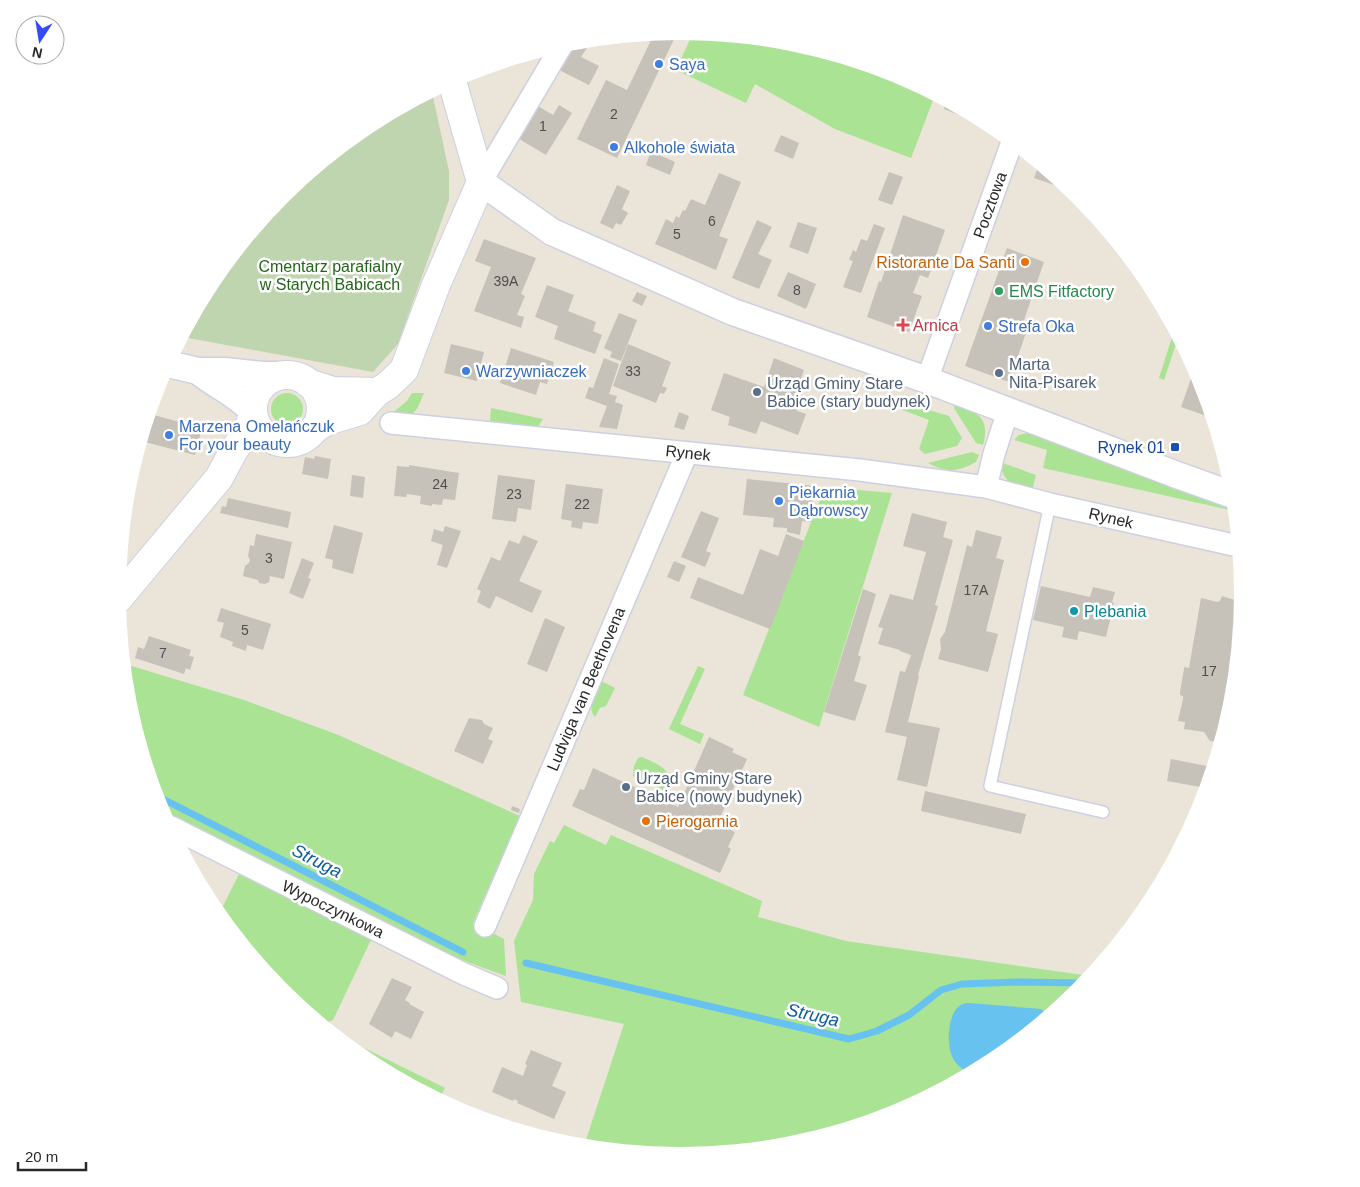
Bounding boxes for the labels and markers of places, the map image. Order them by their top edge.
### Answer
place label: Saya [669,56,706,73]
marker: Saya [653,58,665,70]
place label: Alkohole świata [624,139,735,156]
marker: Alkohole świata [608,141,620,153]
place label: Ristorante Da Santi [876,254,1015,271]
marker: Ristorante Da Santi [1019,256,1031,268]
place label: EMS Fitfactory [1009,283,1114,300]
marker: EMS Fitfactory [993,285,1005,297]
place label: Arnica [913,317,958,334]
place label: Strefa Oka [998,318,1075,335]
marker: Arnica [897,319,909,331]
marker: Strefa Oka [982,320,994,332]
place label: Marta Nita-Pisarek [1009,356,1097,391]
place label: Warzywniaczek [476,363,588,380]
marker: Warzywniaczek [460,365,472,377]
marker: Marta Nita-Pisarek [993,367,1005,379]
place label: Urząd Gminy Stare Babice (stary budynek) [767,375,931,410]
marker: Urząd Gminy Stare Babice (stary budynek) [751,386,763,398]
place label: Marzena Omelańczuk For your beauty [179,418,336,453]
marker: Marzena Omelańczuk For your beauty [163,429,175,441]
place label: Rynek 01 [1097,439,1165,456]
marker: Rynek 01 [1169,441,1181,453]
place label: Piekarnia Dąbrowscy [789,484,868,519]
marker: Piekarnia Dąbrowscy [773,495,785,507]
place label: Plebania [1084,603,1146,620]
marker: Plebania [1068,605,1080,617]
place label: Urząd Gminy Stare Babice (nowy budynek) [636,770,802,805]
marker: Urząd Gminy Stare Babice (nowy budynek) [620,781,632,793]
place label: Pierogarnia [656,813,738,830]
marker: Pierogarnia [640,815,652,827]

